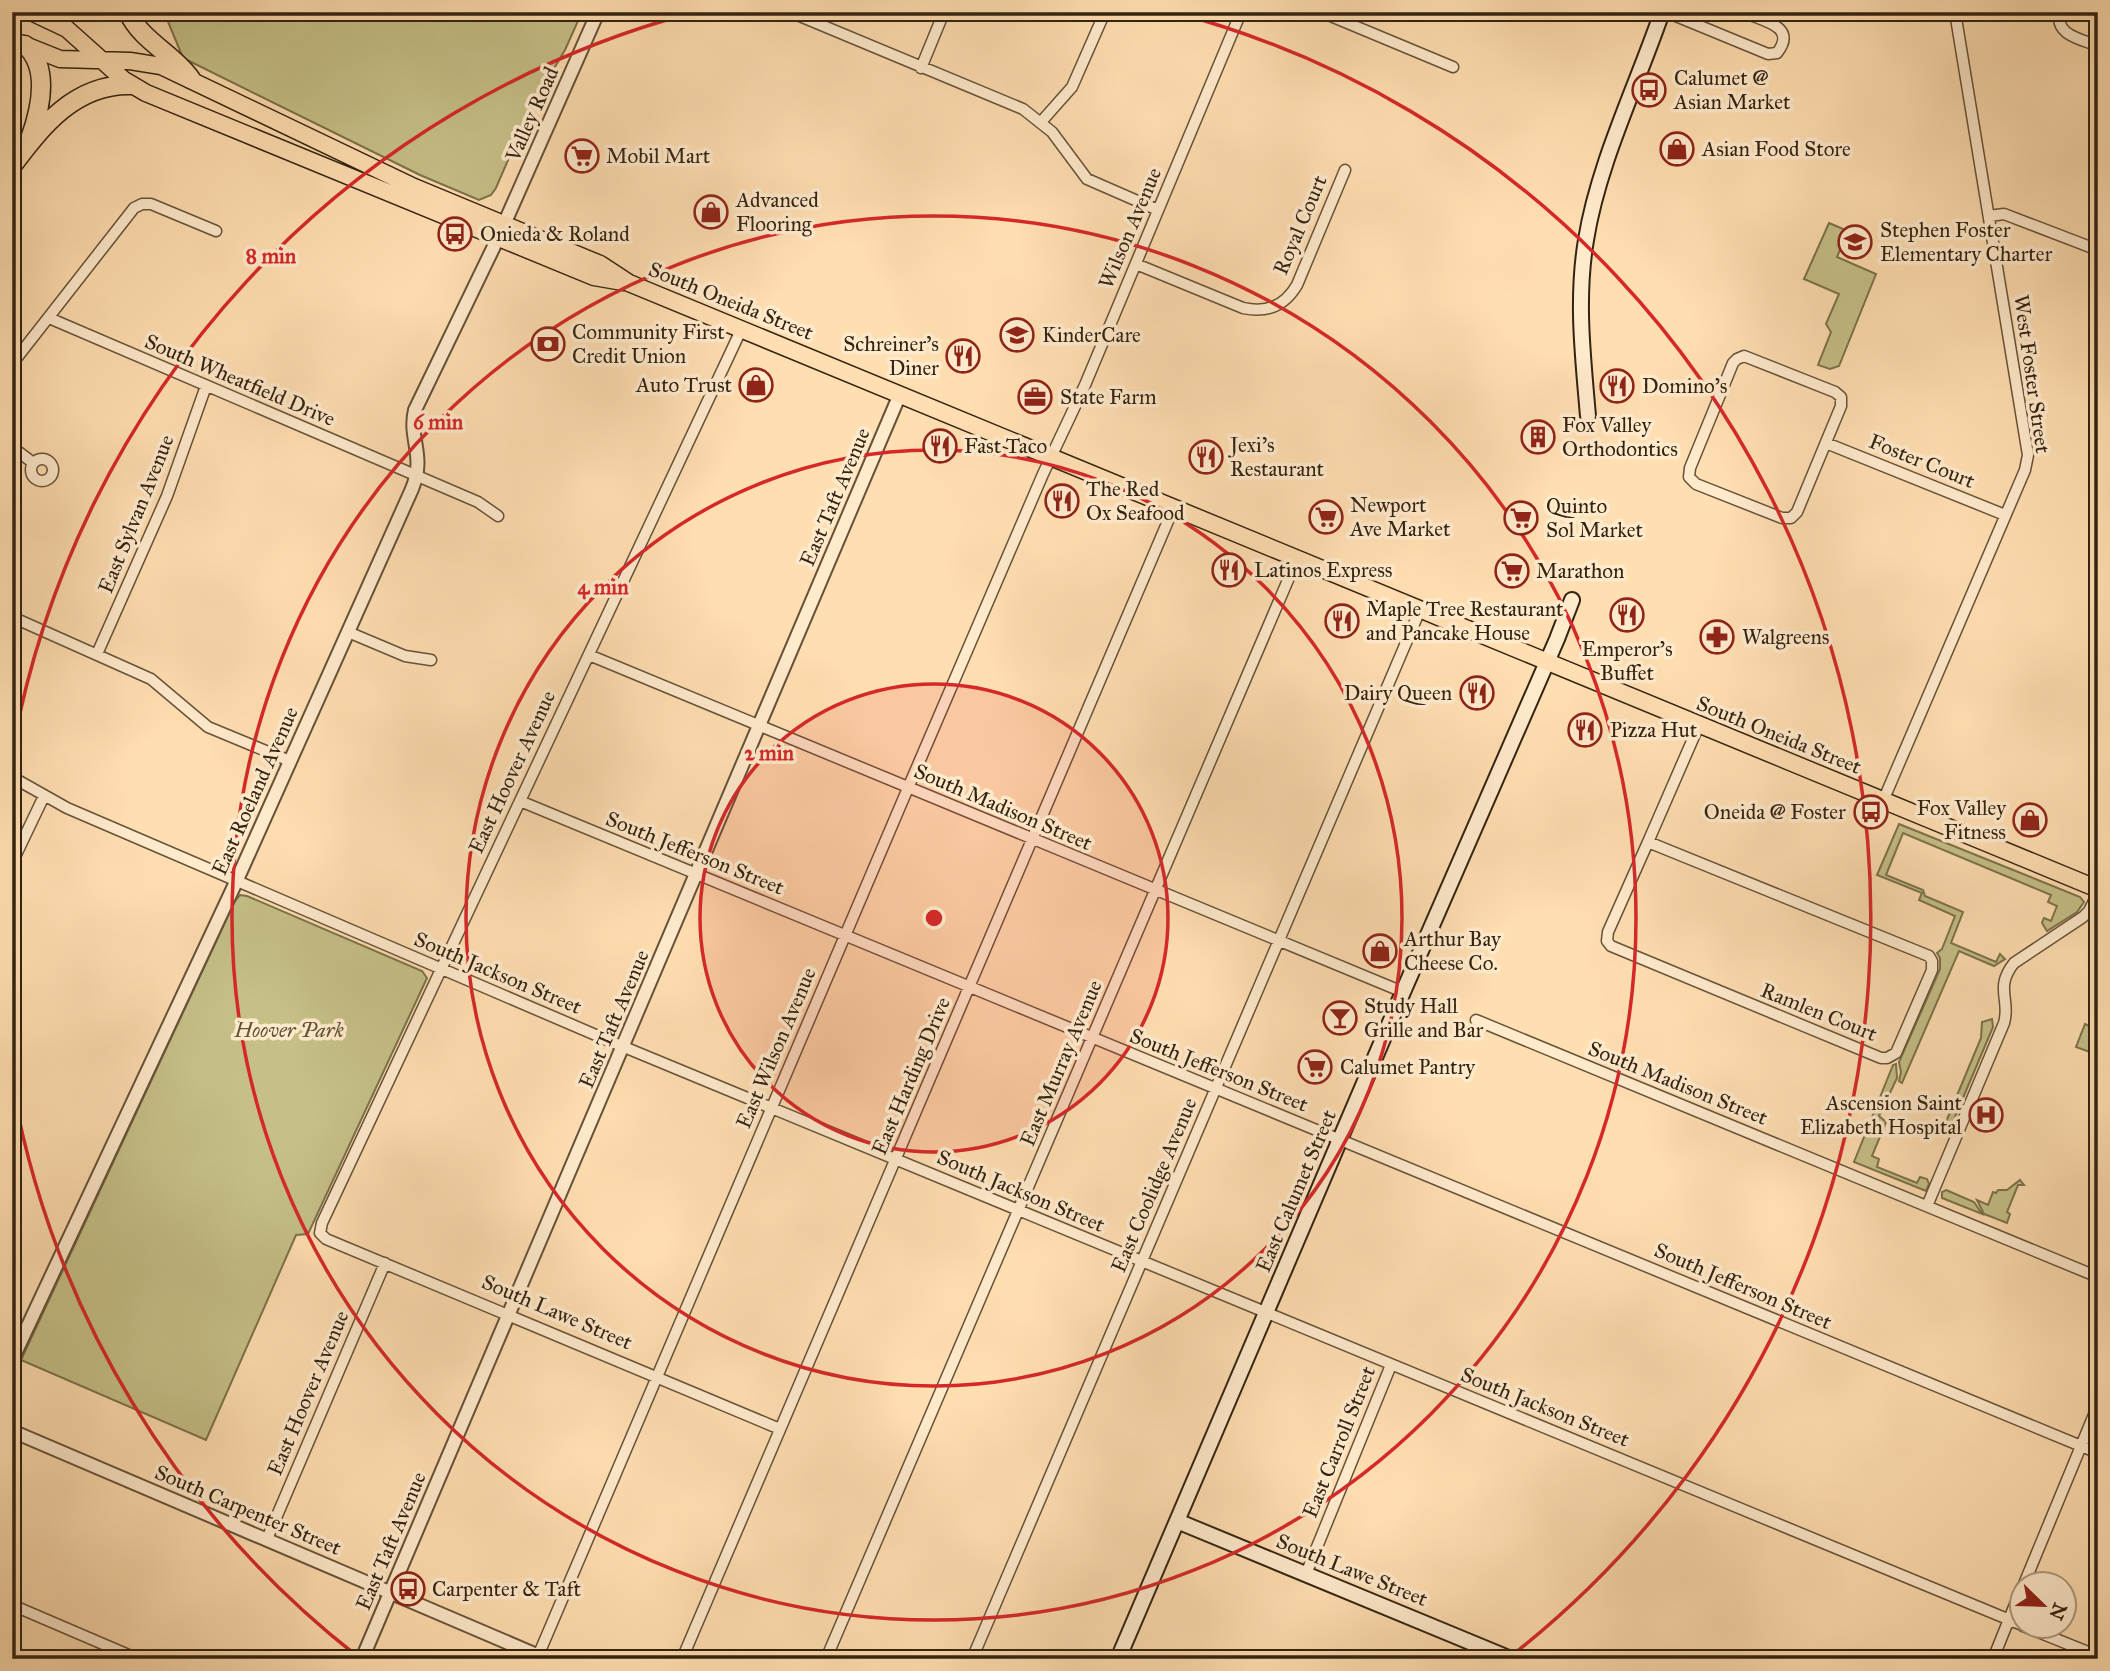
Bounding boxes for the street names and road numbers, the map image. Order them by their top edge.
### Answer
street label: Valley Road [499,62,565,166]
street label: Wilson Avenue [1093,163,1167,292]
street label: Royal Court [1267,171,1333,279]
street label: South Oneida Street [645,256,818,346]
street label: West Foster Street [2008,293,2056,456]
street label: South Wheatfield Drive [141,328,339,432]
street label: East Taft Avenue [794,424,876,570]
street label: Foster Court [1865,428,1979,494]
street label: East Sylvan Avenue [92,431,180,597]
street label: East Hoover Avenue [463,686,561,858]
street label: South Oneida Street [1693,690,1866,780]
street label: East Roeland Avenue [206,703,304,879]
street label: South Madison Street [910,758,1096,856]
street label: South Jefferson Street [602,805,789,901]
street label: South Jackson Street [410,926,586,1020]
street label: East Taft Avenue [573,946,655,1092]
street label: East Wilson Avenue [730,963,822,1132]
street label: East Murray Avenue [1014,976,1108,1150]
street label: Ramlen Court [1757,977,1881,1047]
street label: East Harding Drive [866,993,956,1159]
street label: South Jefferson Street [1126,1022,1313,1118]
street label: South Madison Street [1585,1035,1772,1131]
street label: East Coolidge Avenue [1105,1094,1203,1276]
street label: East Calumet Street [1250,1105,1342,1276]
street label: South Jackson Street [933,1144,1109,1238]
street label: South Jefferson Street [1650,1237,1836,1335]
street label: South Lawe Street [478,1269,637,1356]
street label: East Hoover Avenue [261,1306,355,1479]
street label: South Jackson Street [1457,1361,1634,1453]
street label: East Carroll Street [1297,1362,1381,1522]
street label: South Carpenter Street [151,1459,346,1561]
street label: East Taft Avenue [350,1468,432,1614]
street label: South Lawe Street [1273,1528,1432,1612]

